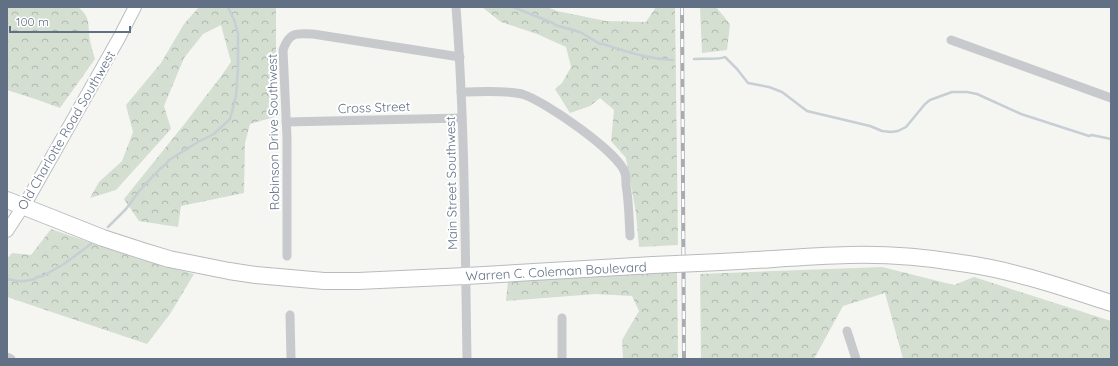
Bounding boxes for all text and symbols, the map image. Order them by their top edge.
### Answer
scale bar [10,8,130,34]
text: 100 m [16,14,49,29]
street label: Old Charlotte Road Southwest [14,48,118,212]
street label: Robinson Drive Southwest [264,54,282,210]
street label: Cross Street [338,98,410,116]
street label: Main Street Southwest [442,116,460,250]
street label: Warren C. Coleman Boulevard [465,258,647,284]

